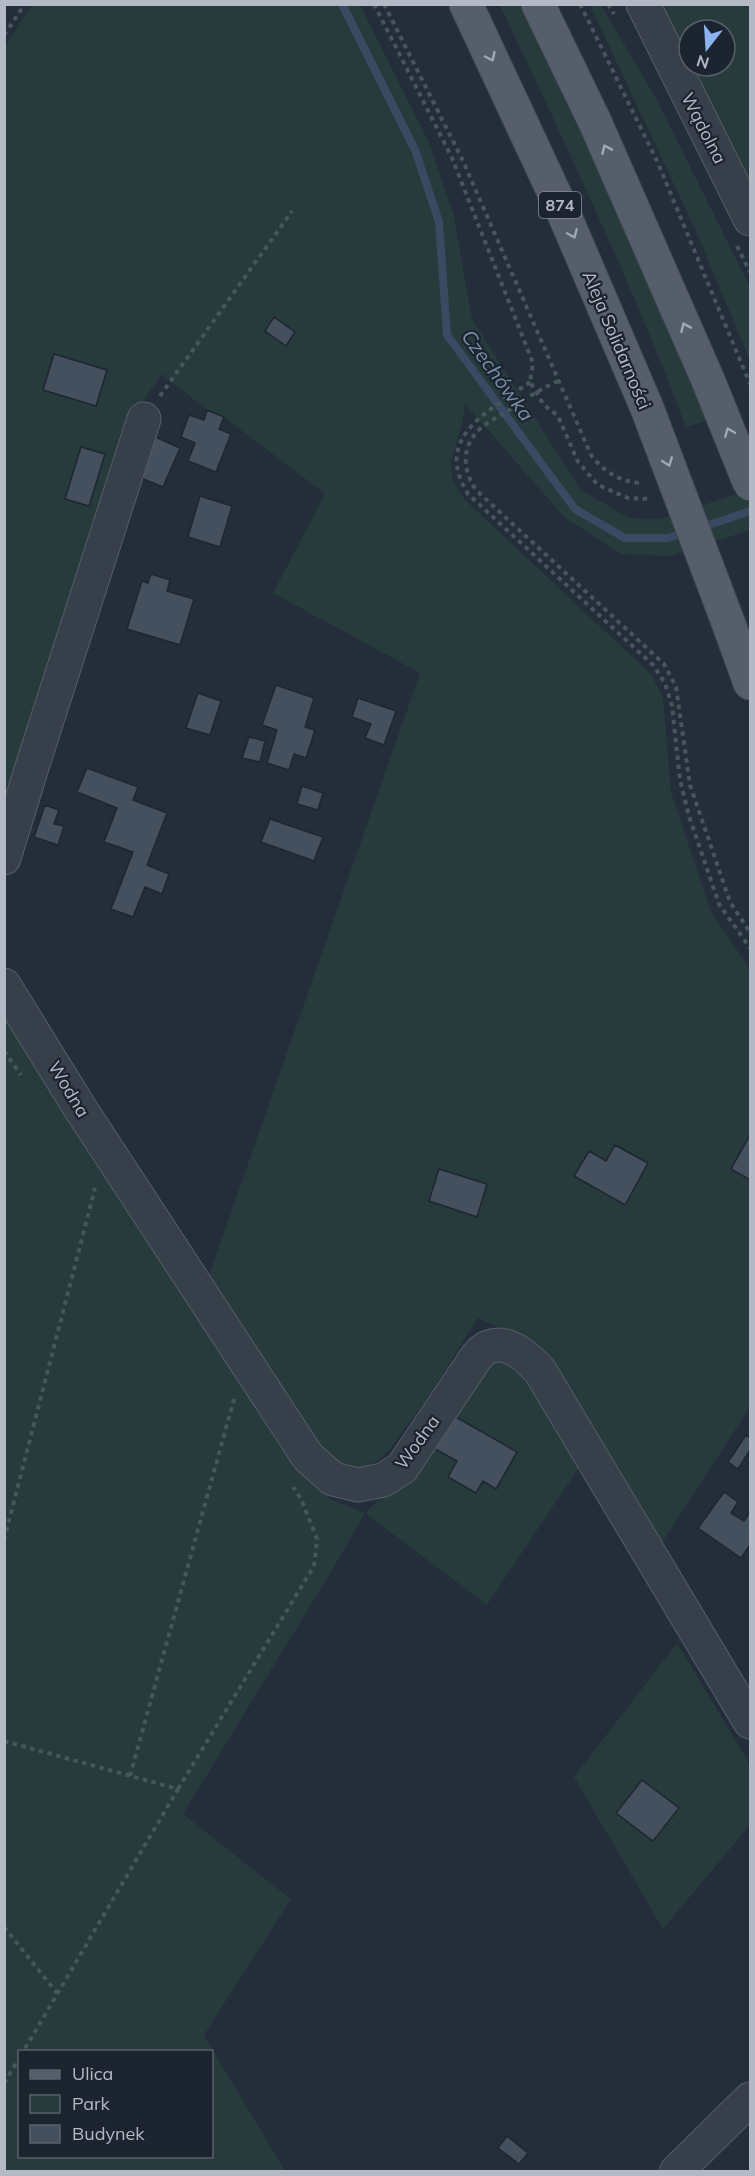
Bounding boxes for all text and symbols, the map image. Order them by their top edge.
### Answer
north arrow [677,18,737,78]
one-way arrow [483,51,495,62]
text: N [694,51,711,74]
street label: Wądolna [676,89,732,167]
one-way arrow [601,144,613,155]
road number: 874 [539,192,581,218]
one-way arrow [565,228,577,239]
street label: Aleja Solidarności [577,267,657,413]
one-way arrow [680,322,692,333]
water label: Czechówka [456,324,540,426]
one-way arrow [724,428,737,438]
one-way arrow [661,456,673,467]
street label: Wodna [43,1057,95,1121]
street label: Wodna [390,1410,444,1474]
legend [18,2050,213,2158]
text: Ulica [72,2062,113,2085]
text: Park [72,2092,111,2115]
text: Budynek [72,2122,145,2145]

